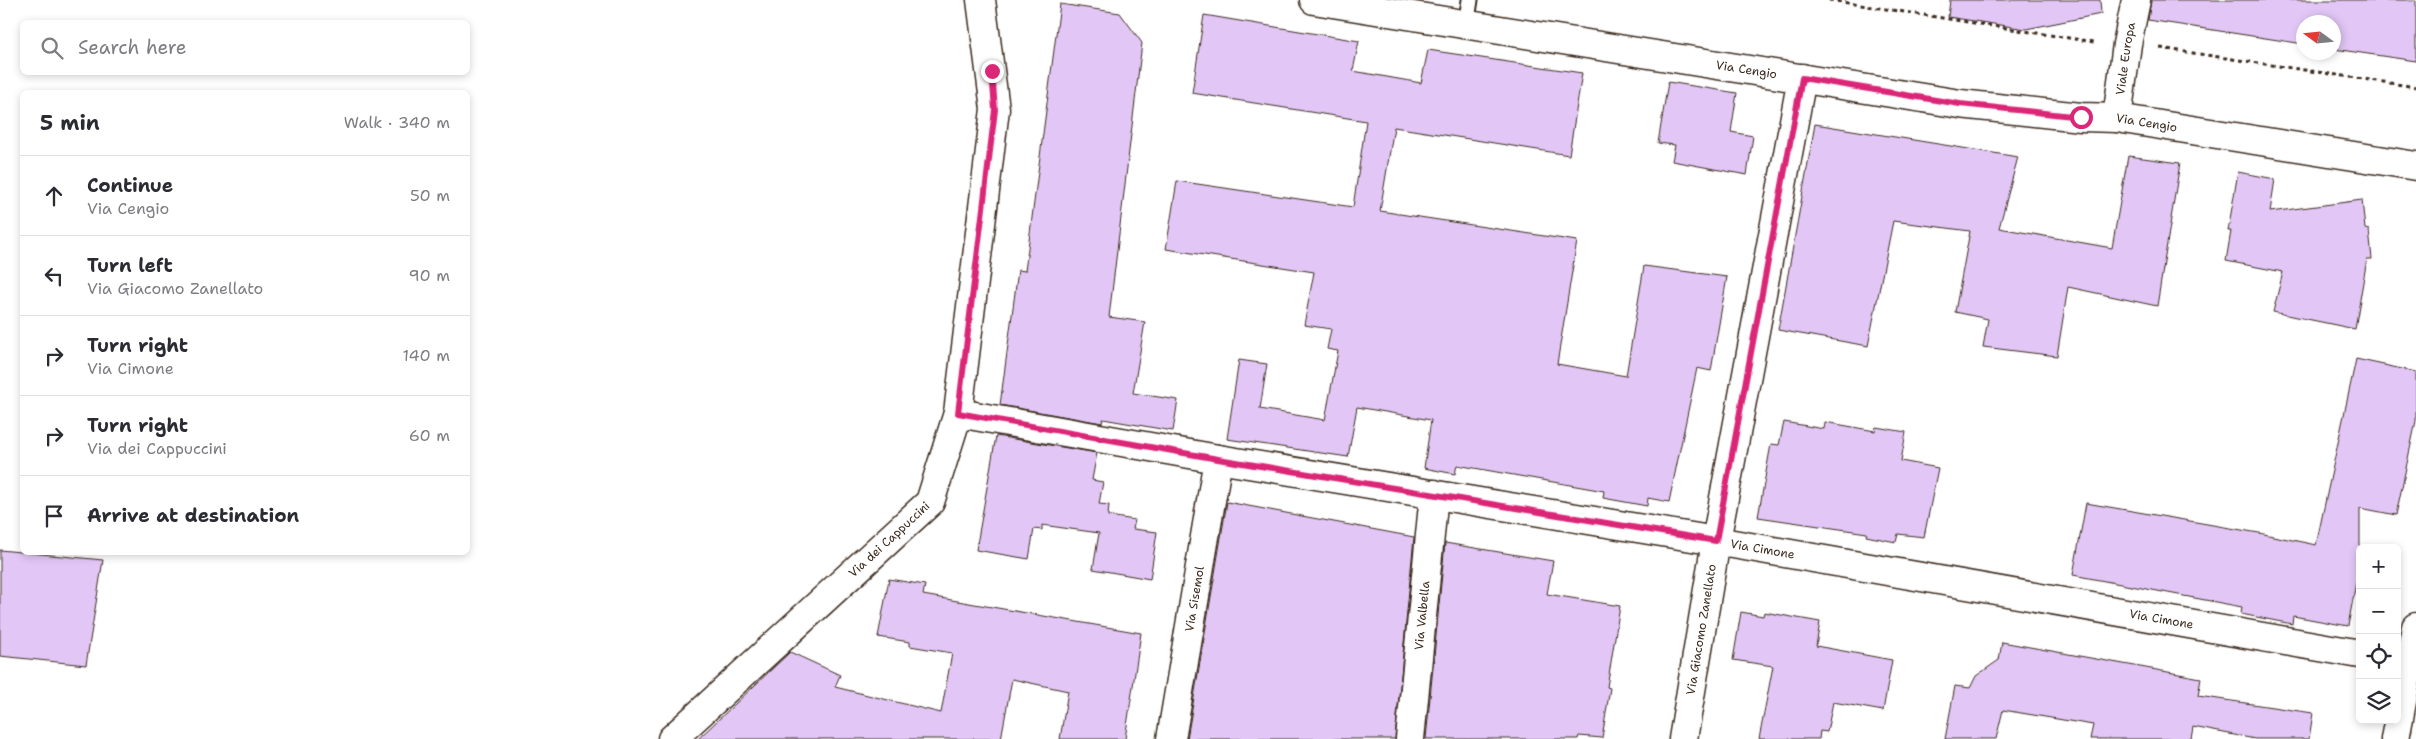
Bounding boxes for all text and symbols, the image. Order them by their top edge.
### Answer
north arrow [2296,15,2341,60]
search box [20,20,470,75]
street label: Viale Europa [2112,20,2139,96]
icon: search [38,34,66,62]
text: Search here [78,35,187,60]
street label: Via Cengio [1715,57,1778,82]
route end [981,60,1004,83]
route start [2070,106,2093,129]
text: 5 min [40,109,100,137]
street label: Via Cengio [2115,110,2178,136]
text: Walk · 340 m [344,112,450,133]
text: Continue [87,173,173,198]
icon: ahead [40,182,68,210]
text: 50 m [410,185,450,206]
text: Via Cengio [87,198,169,219]
text: Turn left [87,253,173,278]
icon: left [40,262,68,290]
text: 90 m [409,265,450,286]
text: Via Giacomo Zanellato [87,278,263,299]
text: Turn right [87,333,188,358]
icon: right [40,342,68,370]
text: 140 m [403,345,450,366]
text: Via Cimone [87,358,174,379]
text: Turn right [87,413,188,438]
icon: right [40,422,68,450]
text: 60 m [409,425,450,446]
text: Via dei Cappuccini [87,438,227,459]
street label: Via dei Cappuccini [845,498,933,581]
icon: arrive [40,502,68,530]
text: Arrive at destination [87,503,299,528]
street label: Via Cimone [1729,536,1796,563]
map controls [2356,544,2401,724]
button: + [2356,544,2401,589]
street label: Via Giacomo Zanellato [1682,563,1720,696]
street label: Via Sisemol [1181,565,1208,633]
street label: Via Valbella [1411,580,1433,651]
button: − [2356,589,2401,634]
street label: Via Cimone [2128,606,2195,633]
button: locate [2356,634,2401,679]
button: layers [2356,679,2401,724]

